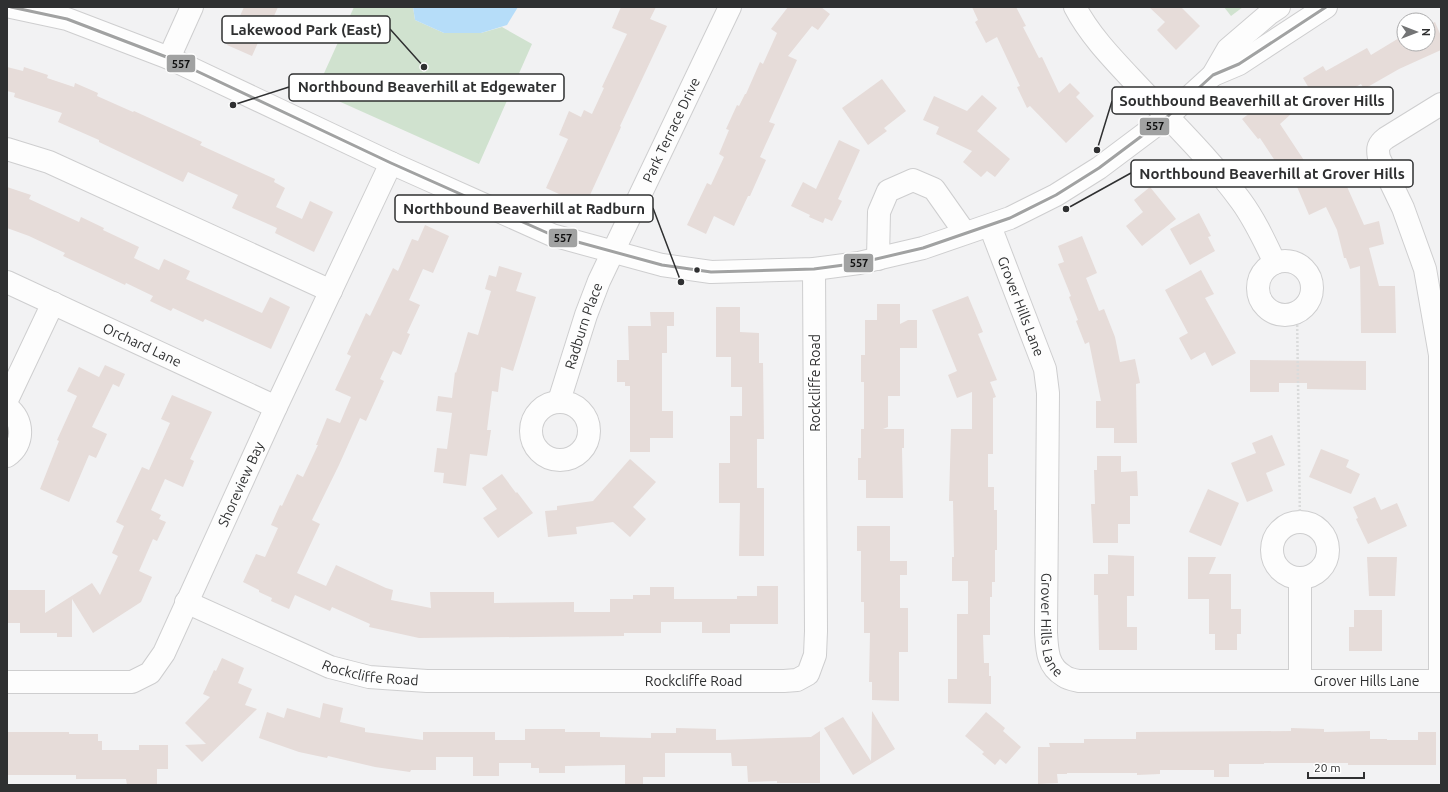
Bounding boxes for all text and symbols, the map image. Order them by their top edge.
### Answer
north arrow [1396,12,1436,52]
callout: Lakewood Park (East) [222,16,390,43]
text: Lakewood Park (East) [230,21,382,38]
text: N [1420,28,1432,36]
line badge: 557 [166,54,196,73]
text: 557 [172,58,190,70]
callout: Northbound Beaverhill at Edgewater [289,74,564,101]
street label: Park Terrace Drive [639,75,703,185]
text: Northbound Beaverhill at Edgewater [298,78,557,95]
callout: Southbound Beaverhill at Grover Hills [1112,87,1393,114]
text: Southbound Beaverhill at Grover Hills [1119,92,1385,109]
line badge: 557 [1139,117,1170,136]
text: 557 [1146,120,1164,132]
callout: Northbound Beaverhill at Grover Hills [1131,160,1413,187]
text: Northbound Beaverhill at Grover Hills [1139,165,1405,182]
callout: Northbound Beaverhill at Radburn [395,195,653,222]
text: Northbound Beaverhill at Radburn [403,200,645,217]
line badge: 557 [548,228,578,248]
text: 557 [554,232,572,244]
line badge: 557 [843,253,874,273]
street label: Grover Hills Lane [994,254,1047,358]
text: 557 [850,257,868,269]
unlabelled marker [692,265,702,275]
street label: Radburn Place [562,280,606,371]
street label: Orchard Lane [100,320,184,370]
street label: Rockcliffe Road [807,334,823,432]
street label: Shoreview Bay [215,439,267,529]
street label: Grover Hills Lane [1038,573,1066,680]
street label: Rockcliffe Road [320,656,419,688]
street label: Rockcliffe Road [645,673,743,689]
street label: Grover Hills Lane [1314,673,1420,689]
scale bar [1308,754,1364,780]
text: 20 m [1314,761,1341,774]

